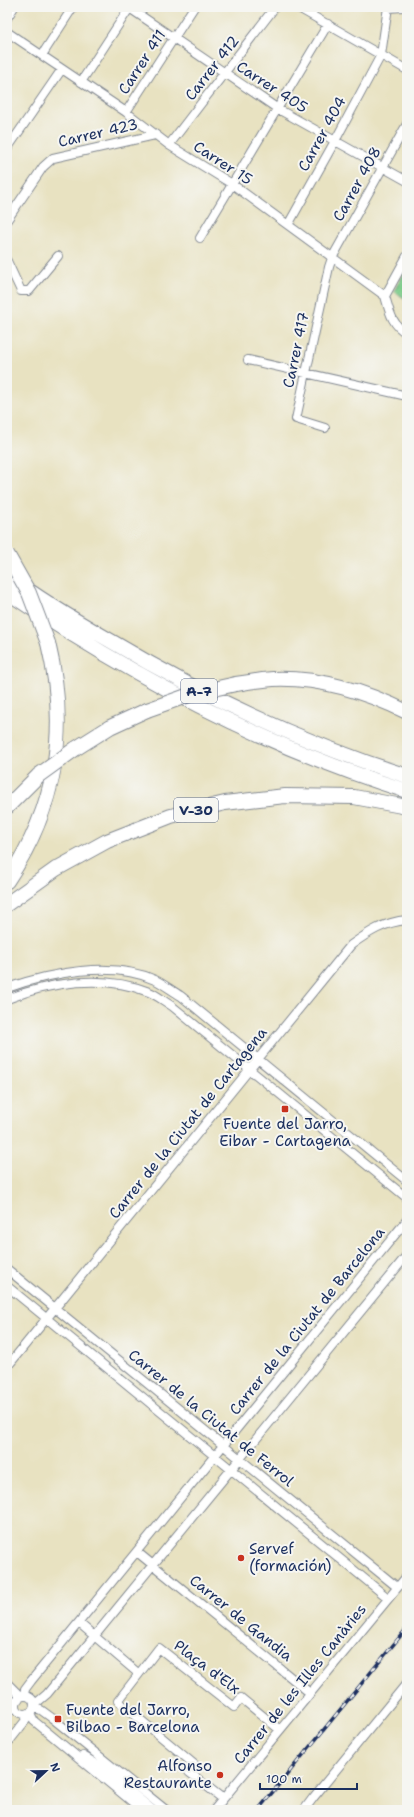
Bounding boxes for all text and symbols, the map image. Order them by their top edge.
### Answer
street label: Carrer 411 [114,26,170,98]
street label: Carrer 412 [180,31,244,105]
street label: Carrer 405 [232,56,312,118]
street label: Carrer 404 [293,93,351,175]
street label: Carrer 423 [56,114,140,152]
street label: Carrer 15 [190,136,256,190]
street label: Carrer 408 [328,143,386,225]
street label: Carrer 417 [278,310,314,390]
road number: A-7 [181,679,217,703]
road number: V-30 [174,798,218,822]
street label: Carrer de la Ciutat de Cartagena [104,1023,272,1223]
marker: Fuente del Jarro, Eibar - Cartagena [280,1104,290,1114]
place label: Fuente del Jarro, Eibar - Cartagena [219,1114,352,1151]
street label: Carrer de la Ciutat de Barcelona [225,1222,390,1419]
street label: Carrer de la Ciutat de Ferrol [124,1345,298,1491]
place label: Servef (formación) [249,1539,332,1576]
marker: Servef (formación) [236,1553,246,1563]
street label: Carrer de Gandia [185,1570,297,1666]
street label: Carrer de les Illes Canàries [229,1600,371,1768]
street label: Plaça d'Elx [170,1635,244,1699]
place label: Fuente del Jarro, Bilbao - Barcelona [66,1700,200,1737]
marker: Fuente del Jarro, Bilbao - Barcelona [53,1714,63,1724]
north arrow [26,1751,66,1791]
place label: Alfonso Restaurante [124,1756,212,1793]
text: N [46,1761,64,1775]
scale bar [260,1765,357,1791]
marker: Alfonso Restaurante [215,1770,225,1780]
text: 100 m [266,1771,302,1787]

